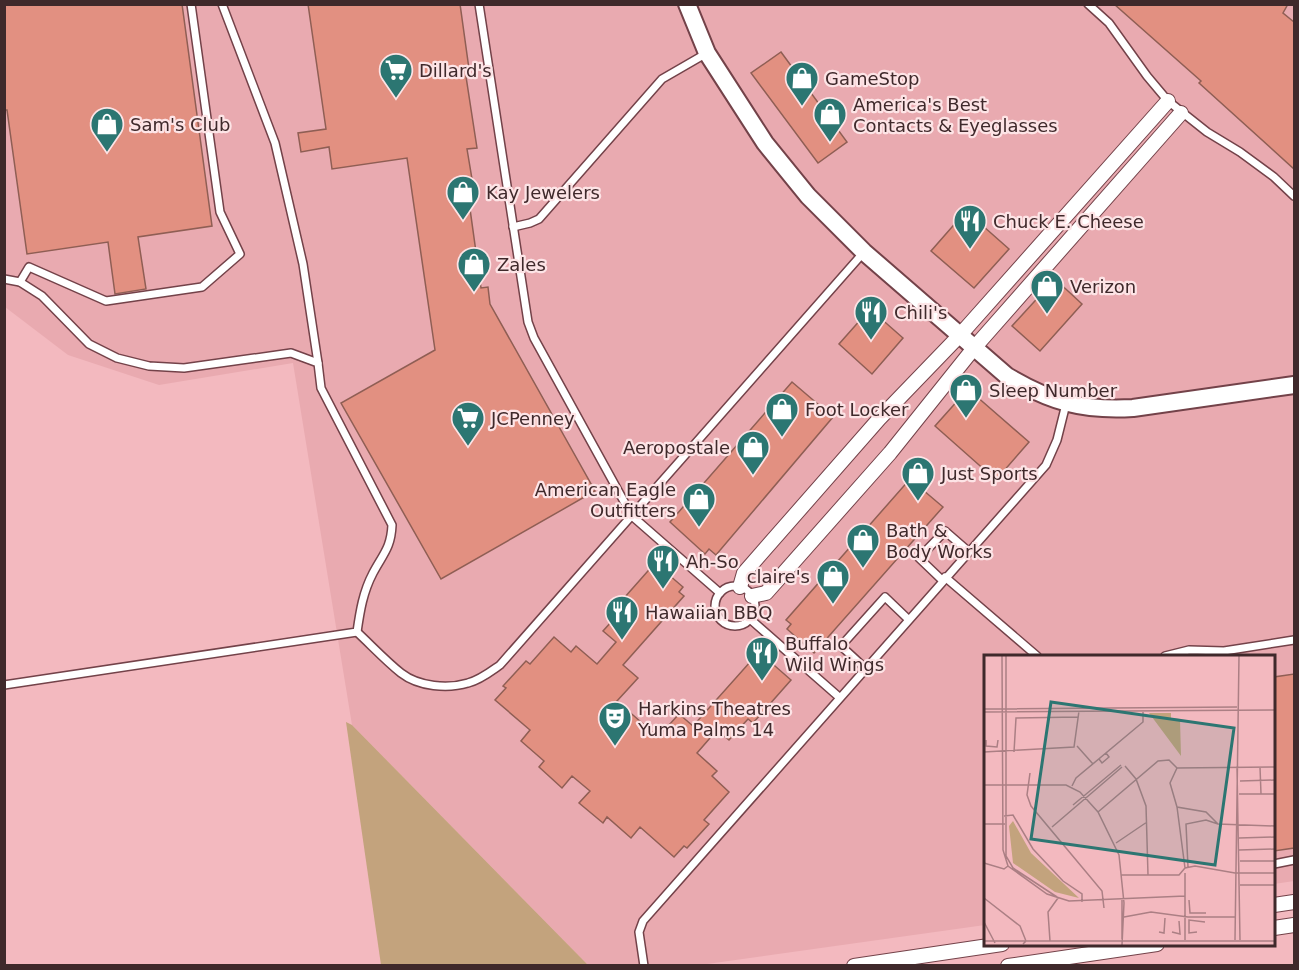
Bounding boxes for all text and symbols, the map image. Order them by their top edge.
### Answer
supermarket icon: Dillard's [378,52,414,99]
place label: Dillard's [419,60,492,81]
shop icon: GameStop [784,60,820,107]
place label: GameStop [825,68,920,89]
place label: America's Best Contacts & Eyeglasses [853,94,1058,136]
shop icon: America's Best Contacts & Eyeglasses [812,96,848,143]
shop icon: Sam's Club [89,106,125,153]
place label: Sam's Club [130,114,230,135]
shop icon: Kay Jewelers [445,174,481,221]
place label: Kay Jewelers [486,182,600,203]
restaurant icon: Chuck E. Cheese [952,203,988,250]
place label: Chuck E. Cheese [993,211,1144,232]
shop icon: Zales [456,246,492,293]
place label: Zales [497,254,546,275]
shop icon: Verizon [1029,268,1065,315]
place label: Verizon [1070,276,1136,297]
restaurant icon: Chili's [853,294,889,341]
place label: Chili's [894,302,947,323]
shop icon: Sleep Number [948,372,984,419]
place label: Sleep Number [989,380,1118,401]
shop icon: Foot Locker [764,391,800,438]
place label: Foot Locker [805,399,909,420]
supermarket icon: JCPenney [450,400,486,447]
place label: JCPenney [490,408,575,429]
shop icon: Aeropostale [735,429,771,476]
place label: Aeropostale [623,437,730,458]
shop icon: Just Sports [900,455,936,502]
place label: Just Sports [940,463,1038,484]
place label: American Eagle Outfitters [535,479,676,521]
shop icon: American Eagle Outfitters [681,481,717,528]
place label: Bath & Body Works [886,520,992,562]
shop icon: Bath & Body Works [845,522,881,569]
restaurant icon: Ah-So [645,543,681,590]
place label: Ah-So [686,551,739,572]
shop icon: claire's [815,558,851,605]
place label: claire's [747,566,810,587]
restaurant icon: Hawaiian BBQ [604,594,640,641]
place label: Hawaiian BBQ [645,602,772,623]
place label: Buffalo Wild Wings [785,633,884,675]
restaurant icon: Buffalo Wild Wings [744,635,780,682]
inset map [984,655,1275,946]
place label: Harkins Theatres Yuma Palms 14 [637,698,791,740]
theatre icon: Harkins Theatres Yuma Palms 14 [597,700,633,747]

